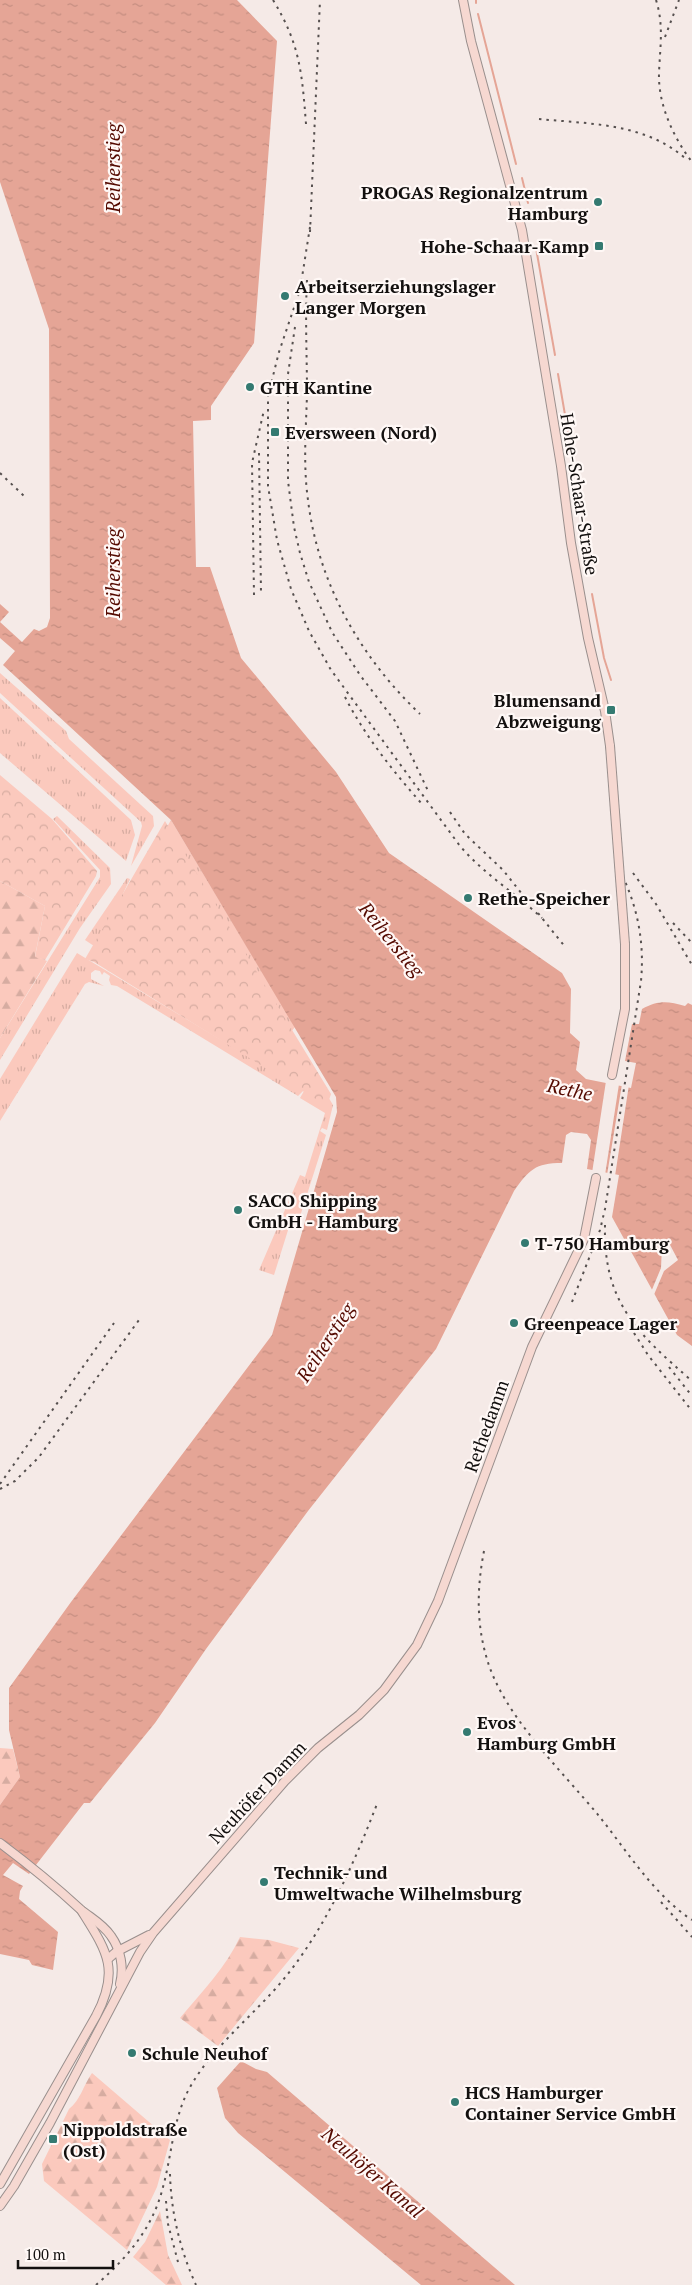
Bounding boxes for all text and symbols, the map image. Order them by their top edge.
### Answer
water label: Reiherstieg [100,122,125,214]
place label: PROGAS Regionalzentrum Hamburg [361,180,589,225]
marker: PROGAS Regionalzentrum Hamburg [592,196,604,208]
place label: Hohe-Schaar-Kamp [420,234,589,258]
marker: Hohe-Schaar-Kamp [593,240,605,252]
place label: Arbeitserziehungslager Langer Morgen [295,274,496,319]
marker: Arbeitserziehungslager Langer Morgen [279,290,291,302]
place label: GTH Kantine [260,375,373,399]
marker: GTH Kantine [244,381,256,393]
street label: Hohe-Schaar-Straße [555,411,605,577]
place label: Eversween (Nord) [285,420,437,444]
marker: Eversween (Nord) [269,426,281,438]
water label: Reiherstieg [100,527,125,619]
place label: Blumensand Abzweigung [494,688,602,733]
marker: Blumensand Abzweigung [605,704,617,716]
place label: Rethe-Speicher [478,886,610,910]
marker: Rethe-Speicher [462,892,474,904]
water label: Reiherstieg [354,896,431,983]
water label: Rethe [544,1072,595,1106]
place label: SACO Shipping GmbH - Hamburg [248,1188,399,1233]
marker: SACO Shipping GmbH - Hamburg [232,1204,244,1216]
place label: T-750 Hamburg [535,1231,670,1255]
marker: T-750 Hamburg [519,1237,531,1249]
water label: Reiherstieg [290,1296,361,1387]
place label: Greenpeace Lager [524,1311,677,1335]
marker: Greenpeace Lager [508,1317,520,1329]
street label: Rethedamm [458,1376,514,1476]
place label: Evos Hamburg GmbH [477,1710,616,1755]
marker: Evos Hamburg GmbH [461,1726,473,1738]
street label: Neuhöfer Damm [203,1735,311,1849]
place label: Technik- und Umweltwache Wilhelmsburg [274,1860,522,1905]
marker: Technik- und Umweltwache Wilhelmsburg [258,1876,270,1888]
place label: Schule Neuhof [142,2041,269,2065]
marker: Schule Neuhof [126,2047,138,2059]
place label: HCS Hamburger Container Service GmbH [465,2080,676,2125]
marker: HCS Hamburger Container Service GmbH [449,2096,461,2108]
place label: Nippoldstraße (Ost) [63,2117,188,2162]
water label: Neuhöfer Kanal [316,2120,430,2223]
marker: Nippoldstraße (Ost) [47,2133,59,2145]
scale bar [18,2238,112,2270]
text: 100 m [25,2244,66,2264]

